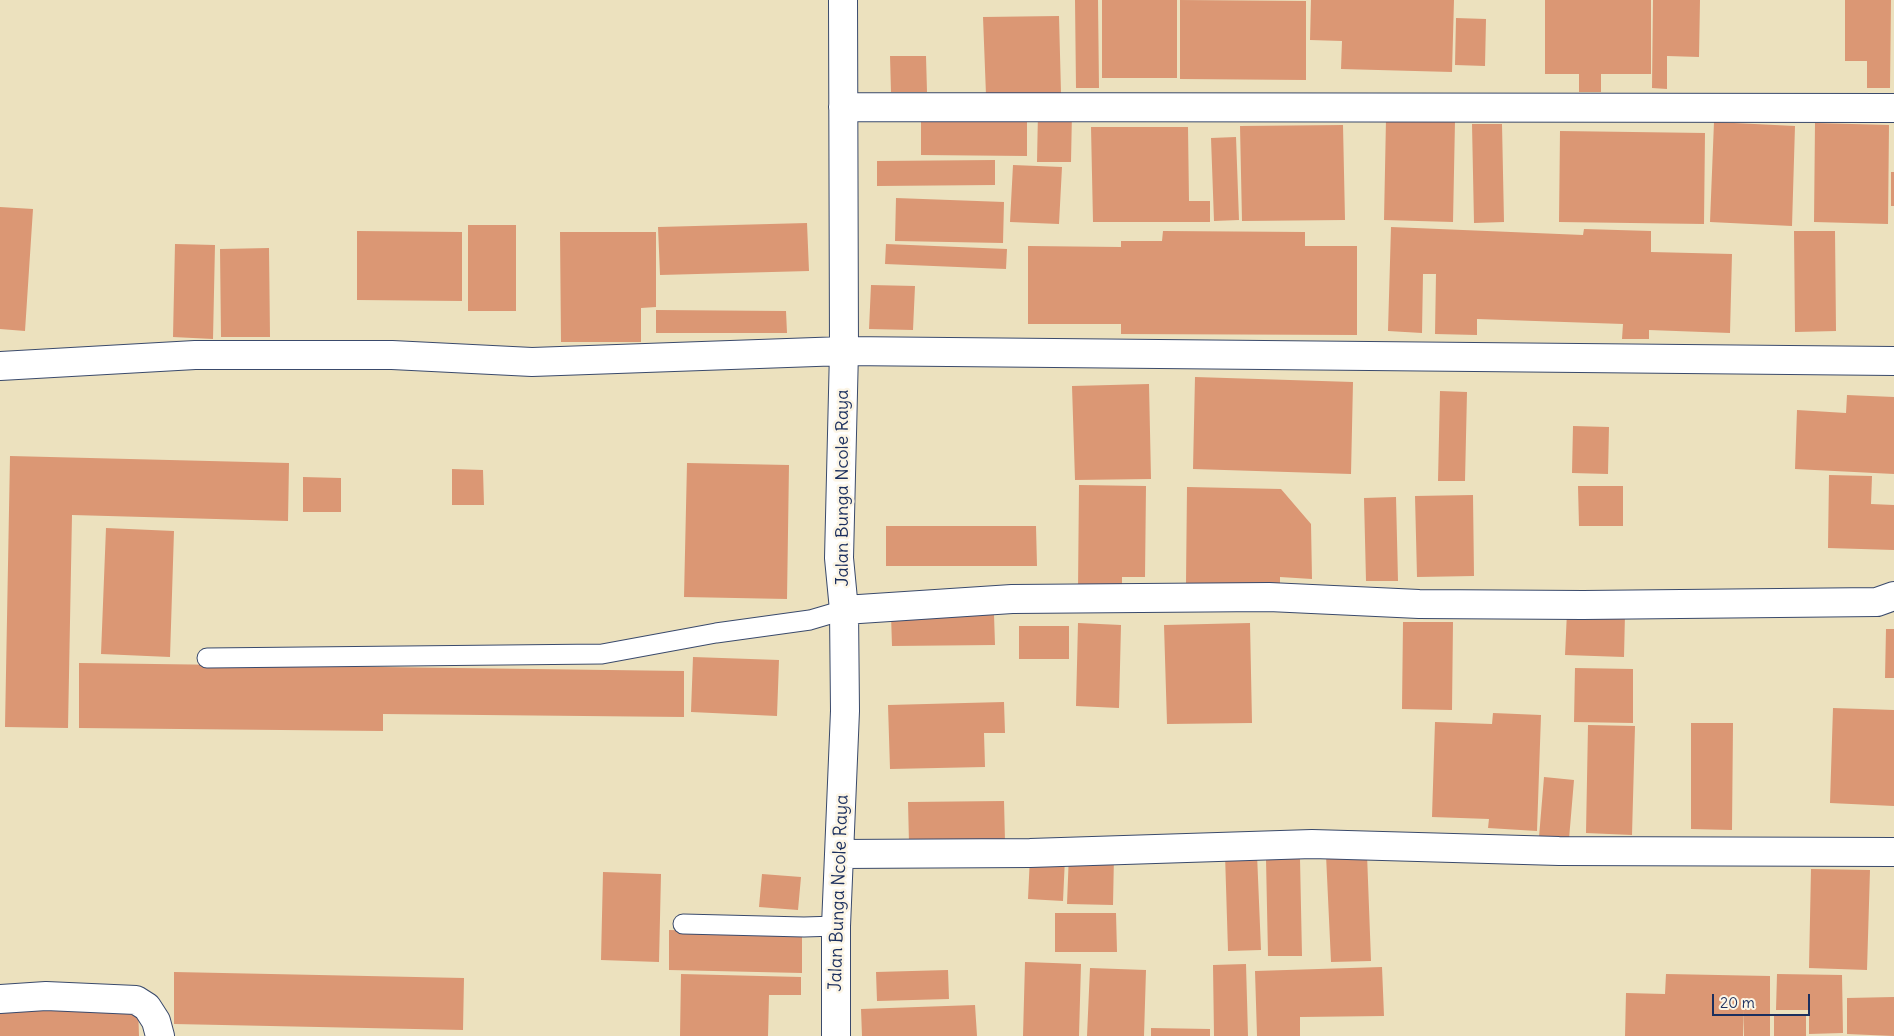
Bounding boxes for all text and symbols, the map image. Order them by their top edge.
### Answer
street label: Jalan Bunga Ncole Raya [832,389,854,587]
street label: Jalan Bunga Ncole Raya [825,794,853,992]
scale bar [1714,984,1812,1016]
text: 20 m [1720,993,1755,1012]

